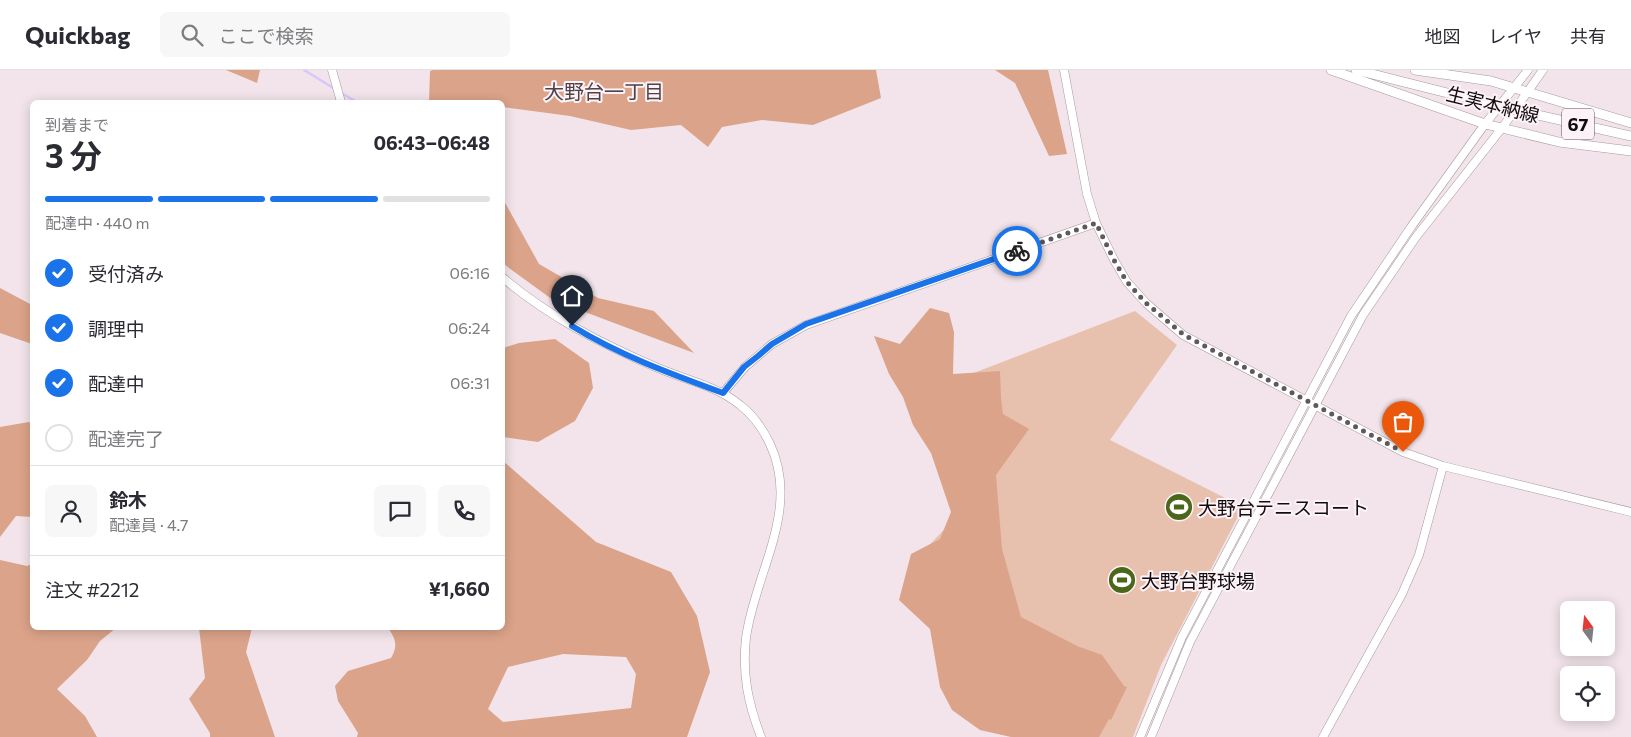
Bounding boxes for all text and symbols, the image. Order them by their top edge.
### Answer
search box [160,12,510,57]
text: Quickbag [25,20,130,49]
icon: search [178,21,206,49]
text: ここで検索 [218,24,313,47]
text: 地図 [1425,25,1461,47]
text: レイヤ [1489,25,1542,47]
text: 共有 [1570,25,1606,47]
district label: 大野台一丁目 [544,79,664,103]
street label: 生実本納線 [1444,81,1542,127]
road number: 67 [1562,109,1594,140]
text: 到着まで [45,115,109,134]
text: 06:43–06:48 [373,131,490,154]
text: 3 分 [45,135,102,175]
text: 配達中 · 440 m [45,213,150,232]
courier [992,226,1042,276]
icon: bike [1003,237,1031,265]
icon: check [45,259,73,287]
text: 受付済み [88,262,164,285]
text: 06:16 [450,263,490,282]
pin [551,275,593,326]
icon: home [558,282,586,310]
icon: check [45,314,73,342]
text: 調理中 [88,317,145,340]
text: 06:24 [448,318,490,337]
icon: check [45,369,73,397]
text: 配達中 [88,372,145,395]
text: 06:31 [450,373,490,392]
pin [1382,401,1424,452]
icon: bag [1389,408,1417,436]
text: 配達完了 [88,427,164,450]
button: person [45,485,97,537]
button: chat [374,485,426,537]
button: phone [438,485,490,537]
text: 鈴木 [109,488,147,511]
sports icon: 大野台テニスコート [1164,492,1194,522]
place label: 大野台テニスコート [1198,496,1369,519]
text: 配達員 · 4.7 [109,515,188,534]
sports icon: 大野台野球場 [1107,565,1137,595]
place label: 大野台野球場 [1141,569,1255,592]
text: ¥1,660 [429,577,490,600]
text: 注文 #2212 [45,578,139,601]
north arrow [1560,601,1615,656]
map controls [1560,601,1615,721]
button: locate [1560,666,1615,721]

